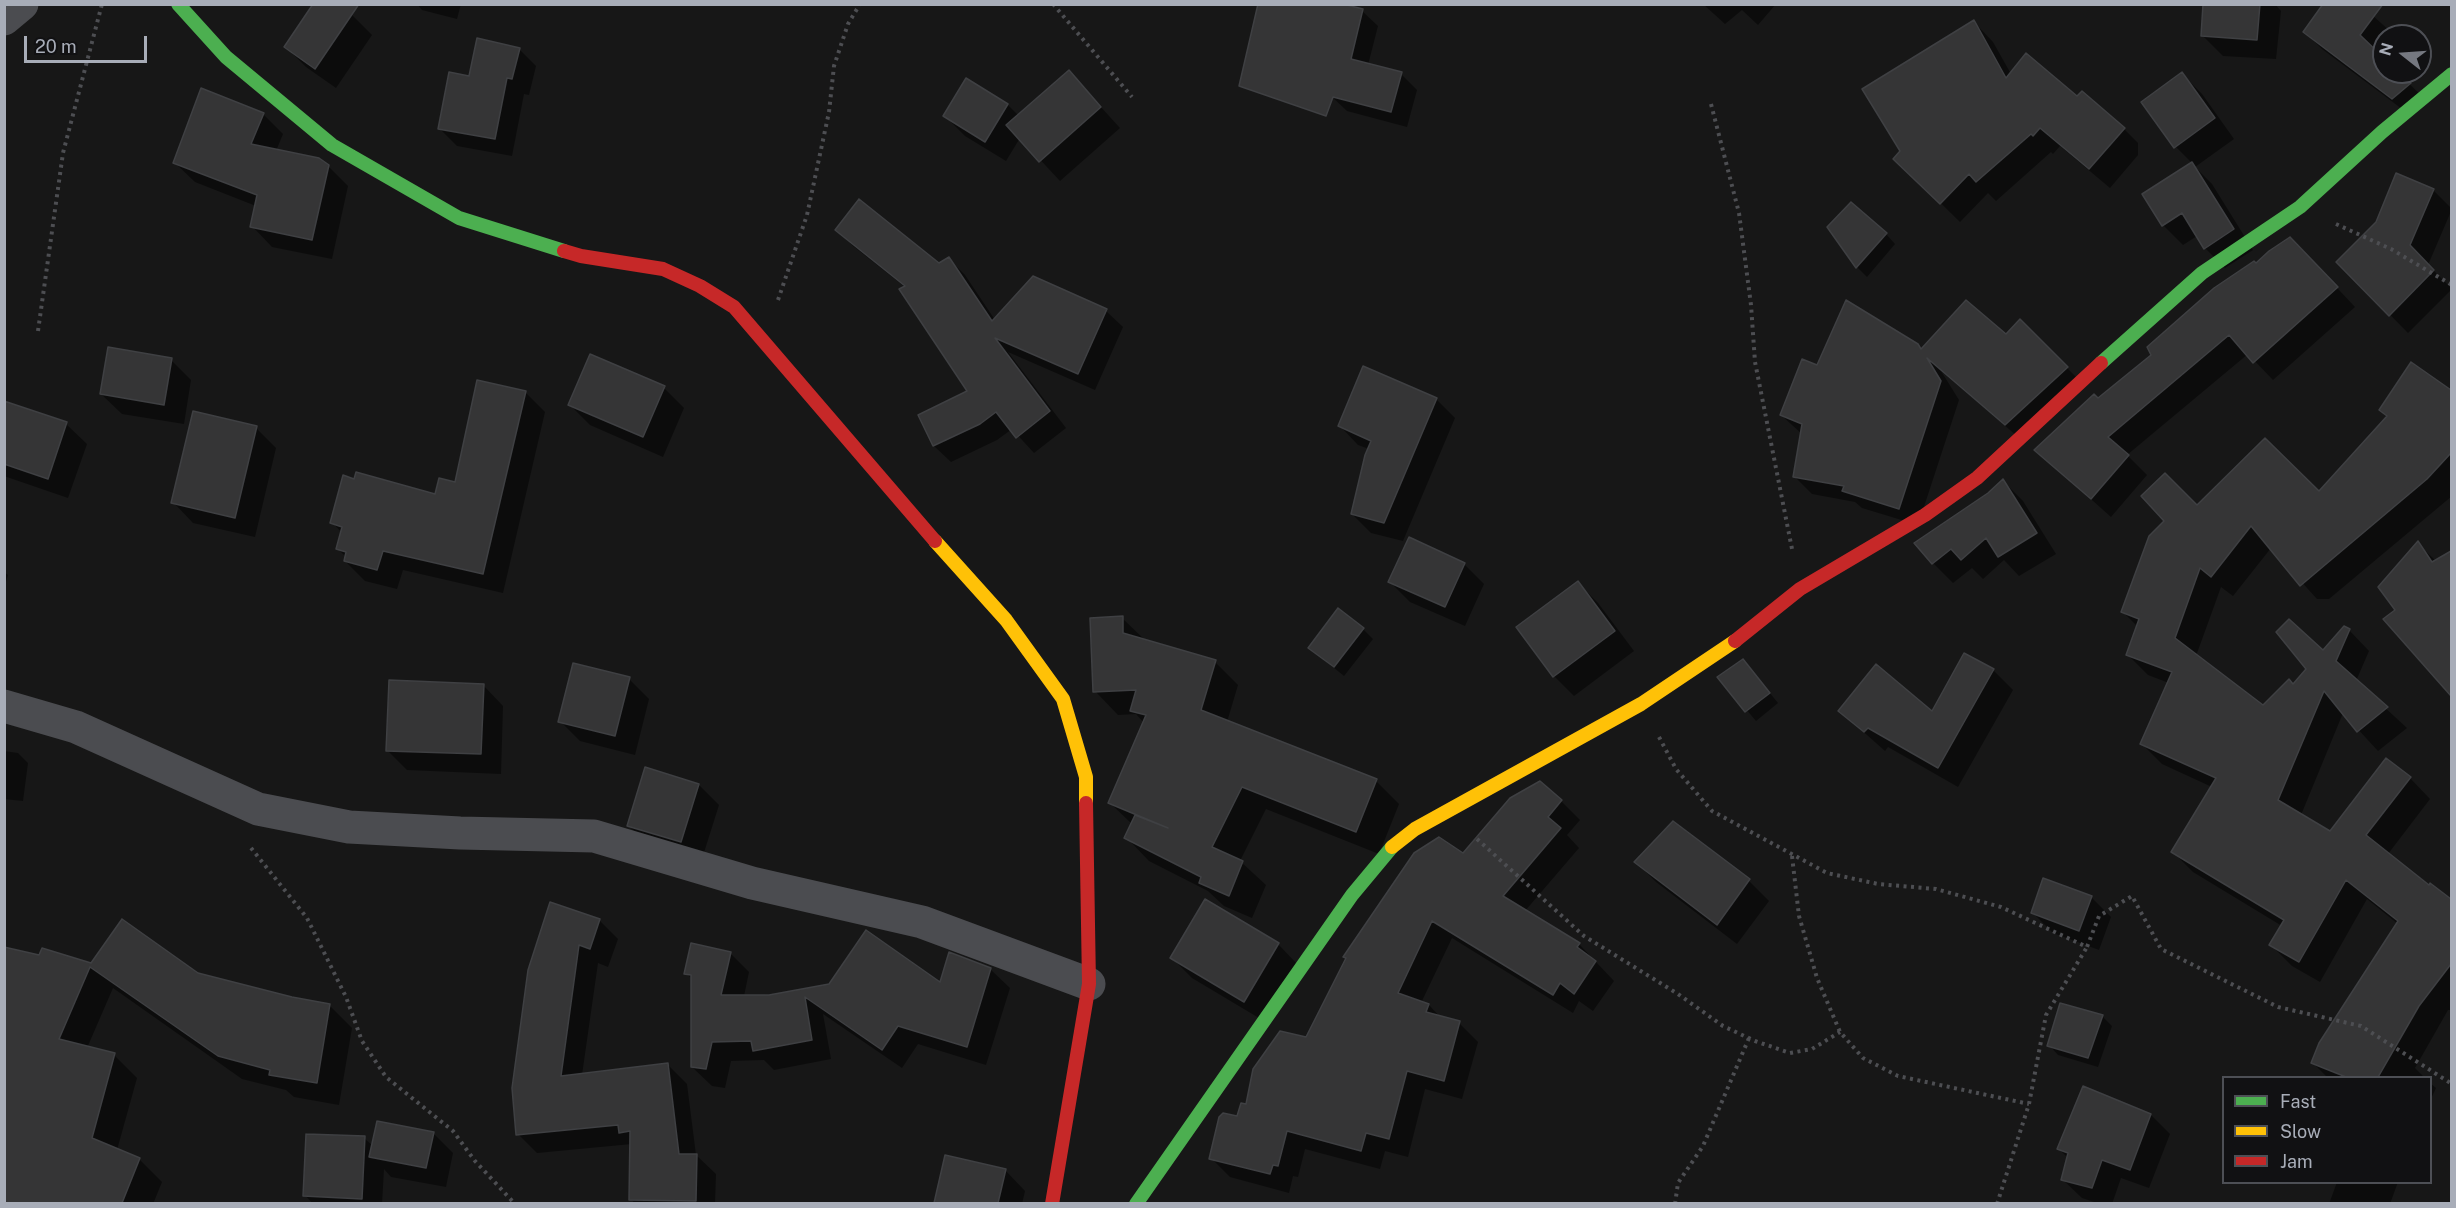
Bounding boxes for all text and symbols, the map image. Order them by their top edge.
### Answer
scale bar [27,24,150,62]
north arrow [2372,24,2432,84]
text: 20 m [35,36,77,57]
text: N [2375,40,2397,58]
legend [2222,1076,2432,1184]
text: Fast [2280,1091,2316,1112]
text: Slow [2280,1121,2321,1142]
text: Jam [2280,1151,2313,1172]

